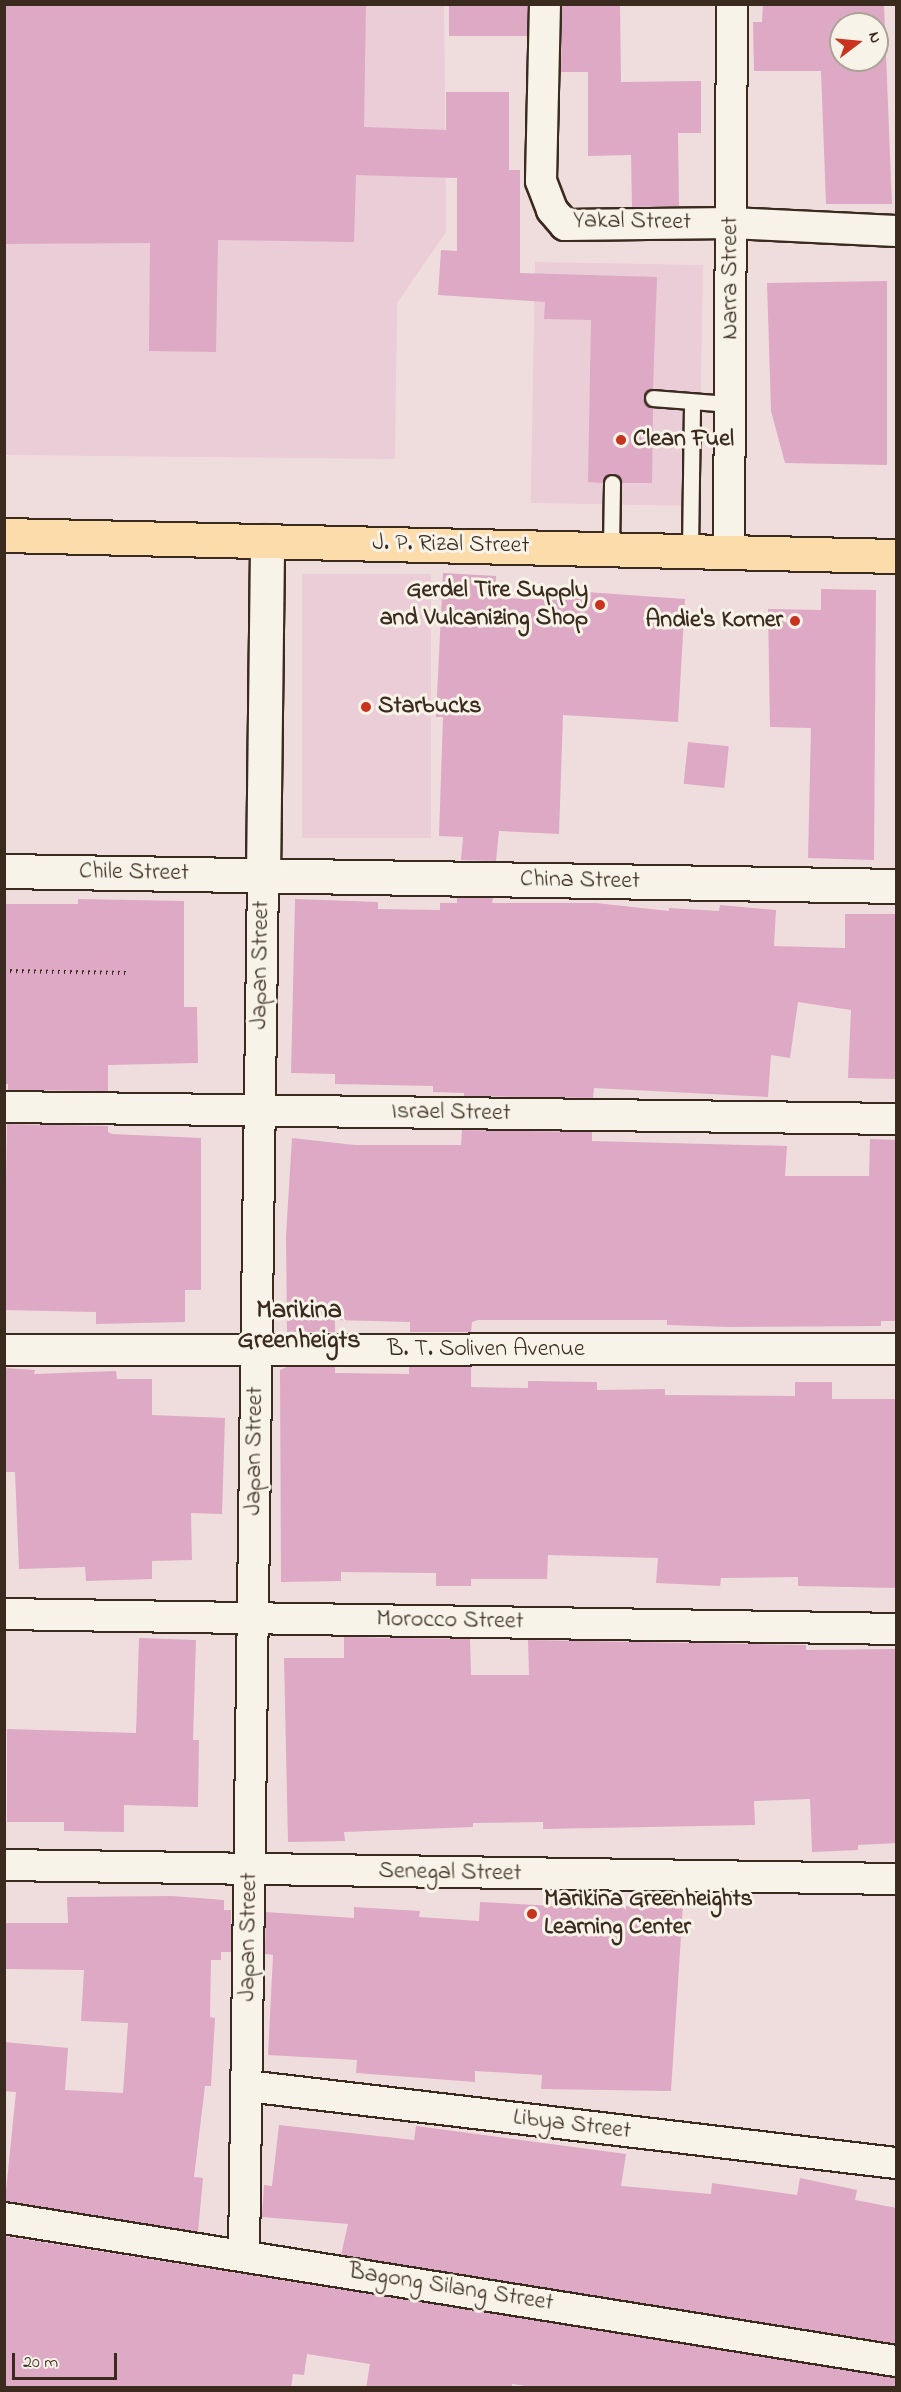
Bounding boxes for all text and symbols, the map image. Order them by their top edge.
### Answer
north arrow [829,12,889,72]
text: N [861,29,887,46]
street label: Yakal Street [573,207,691,237]
street label: Narra Street [717,216,745,340]
place label: Clean Fuel [633,426,734,454]
marker: Clean Fuel [614,433,628,447]
street label: J. P. Rizal Street [372,529,530,561]
place label: Gerdel Tire Supply and Vulcanizing Shop [380,577,588,633]
marker: Gerdel Tire Supply and Vulcanizing Shop [593,598,607,612]
place label: Andie's Korner [646,607,783,635]
marker: Andie's Korner [788,614,802,628]
place label: Starbucks [378,693,482,721]
marker: Starbucks [359,700,373,714]
street label: Chile Street [79,858,189,888]
street label: China Street [520,866,640,896]
street label: Japan Street [245,900,277,1030]
street label: Israel Street [391,1098,511,1128]
district label: Marikina Greenheigts [238,1296,360,1358]
street label: B. T. Soliven Avenue [387,1336,585,1364]
street label: Japan Street [239,1386,271,1516]
street label: Morocco Street [376,1605,524,1637]
street label: Senegal Street [378,1857,522,1889]
street label: Japan Street [233,1872,265,2002]
place label: Marikina Greenheights Learning Center [544,1886,753,1942]
marker: Marikina Greenheights Learning Center [525,1907,539,1921]
street label: Libya Street [511,2103,633,2147]
street label: Bagong Silang Street [347,2258,555,2318]
scale bar [15,2341,120,2379]
text: 20 m [23,2350,58,2376]

